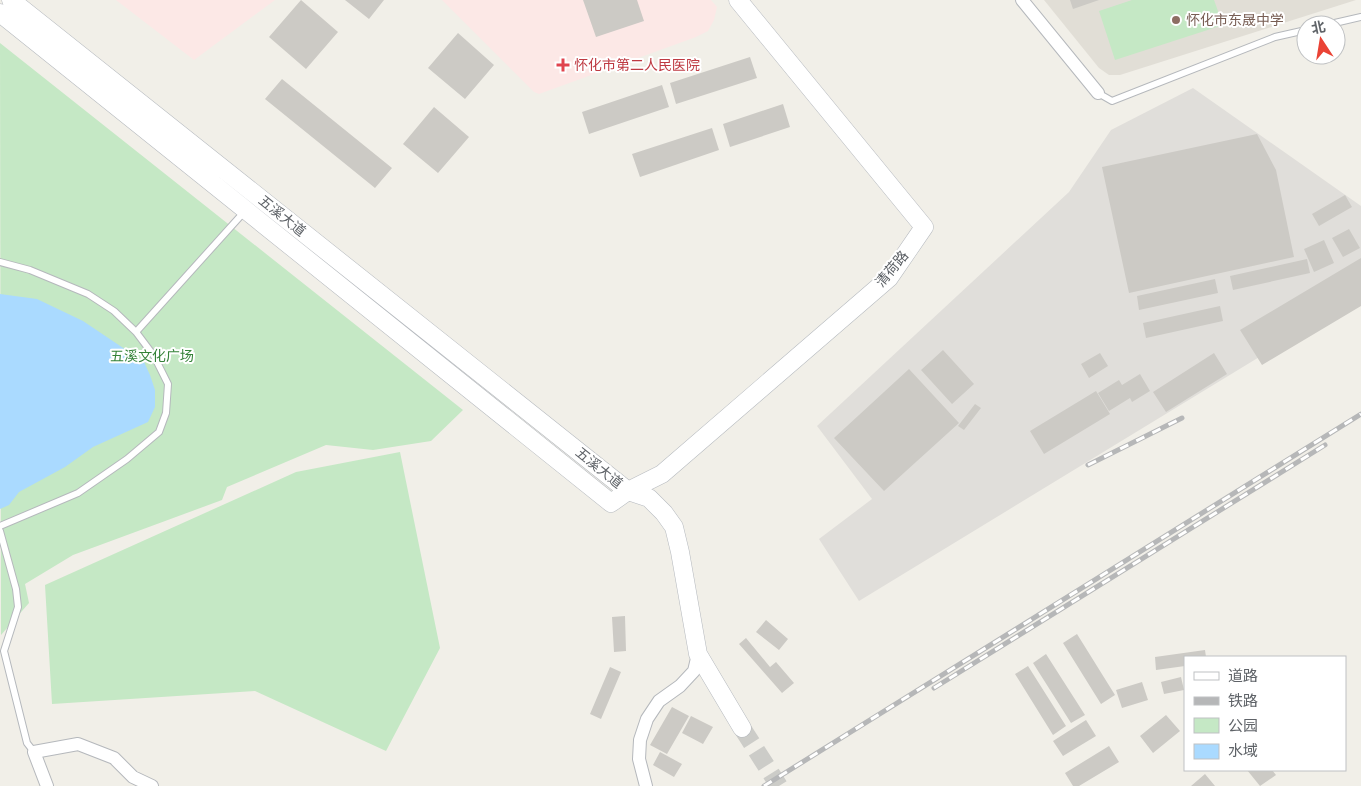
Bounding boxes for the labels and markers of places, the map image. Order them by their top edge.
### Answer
place label: 怀化市东晟中学 [1186,12,1284,29]
marker: 怀化市东晟中学 [1170,14,1182,26]
place label: 怀化市第二人民医院 [574,57,700,74]
marker: 怀化市第二人民医院 [556,58,570,72]

